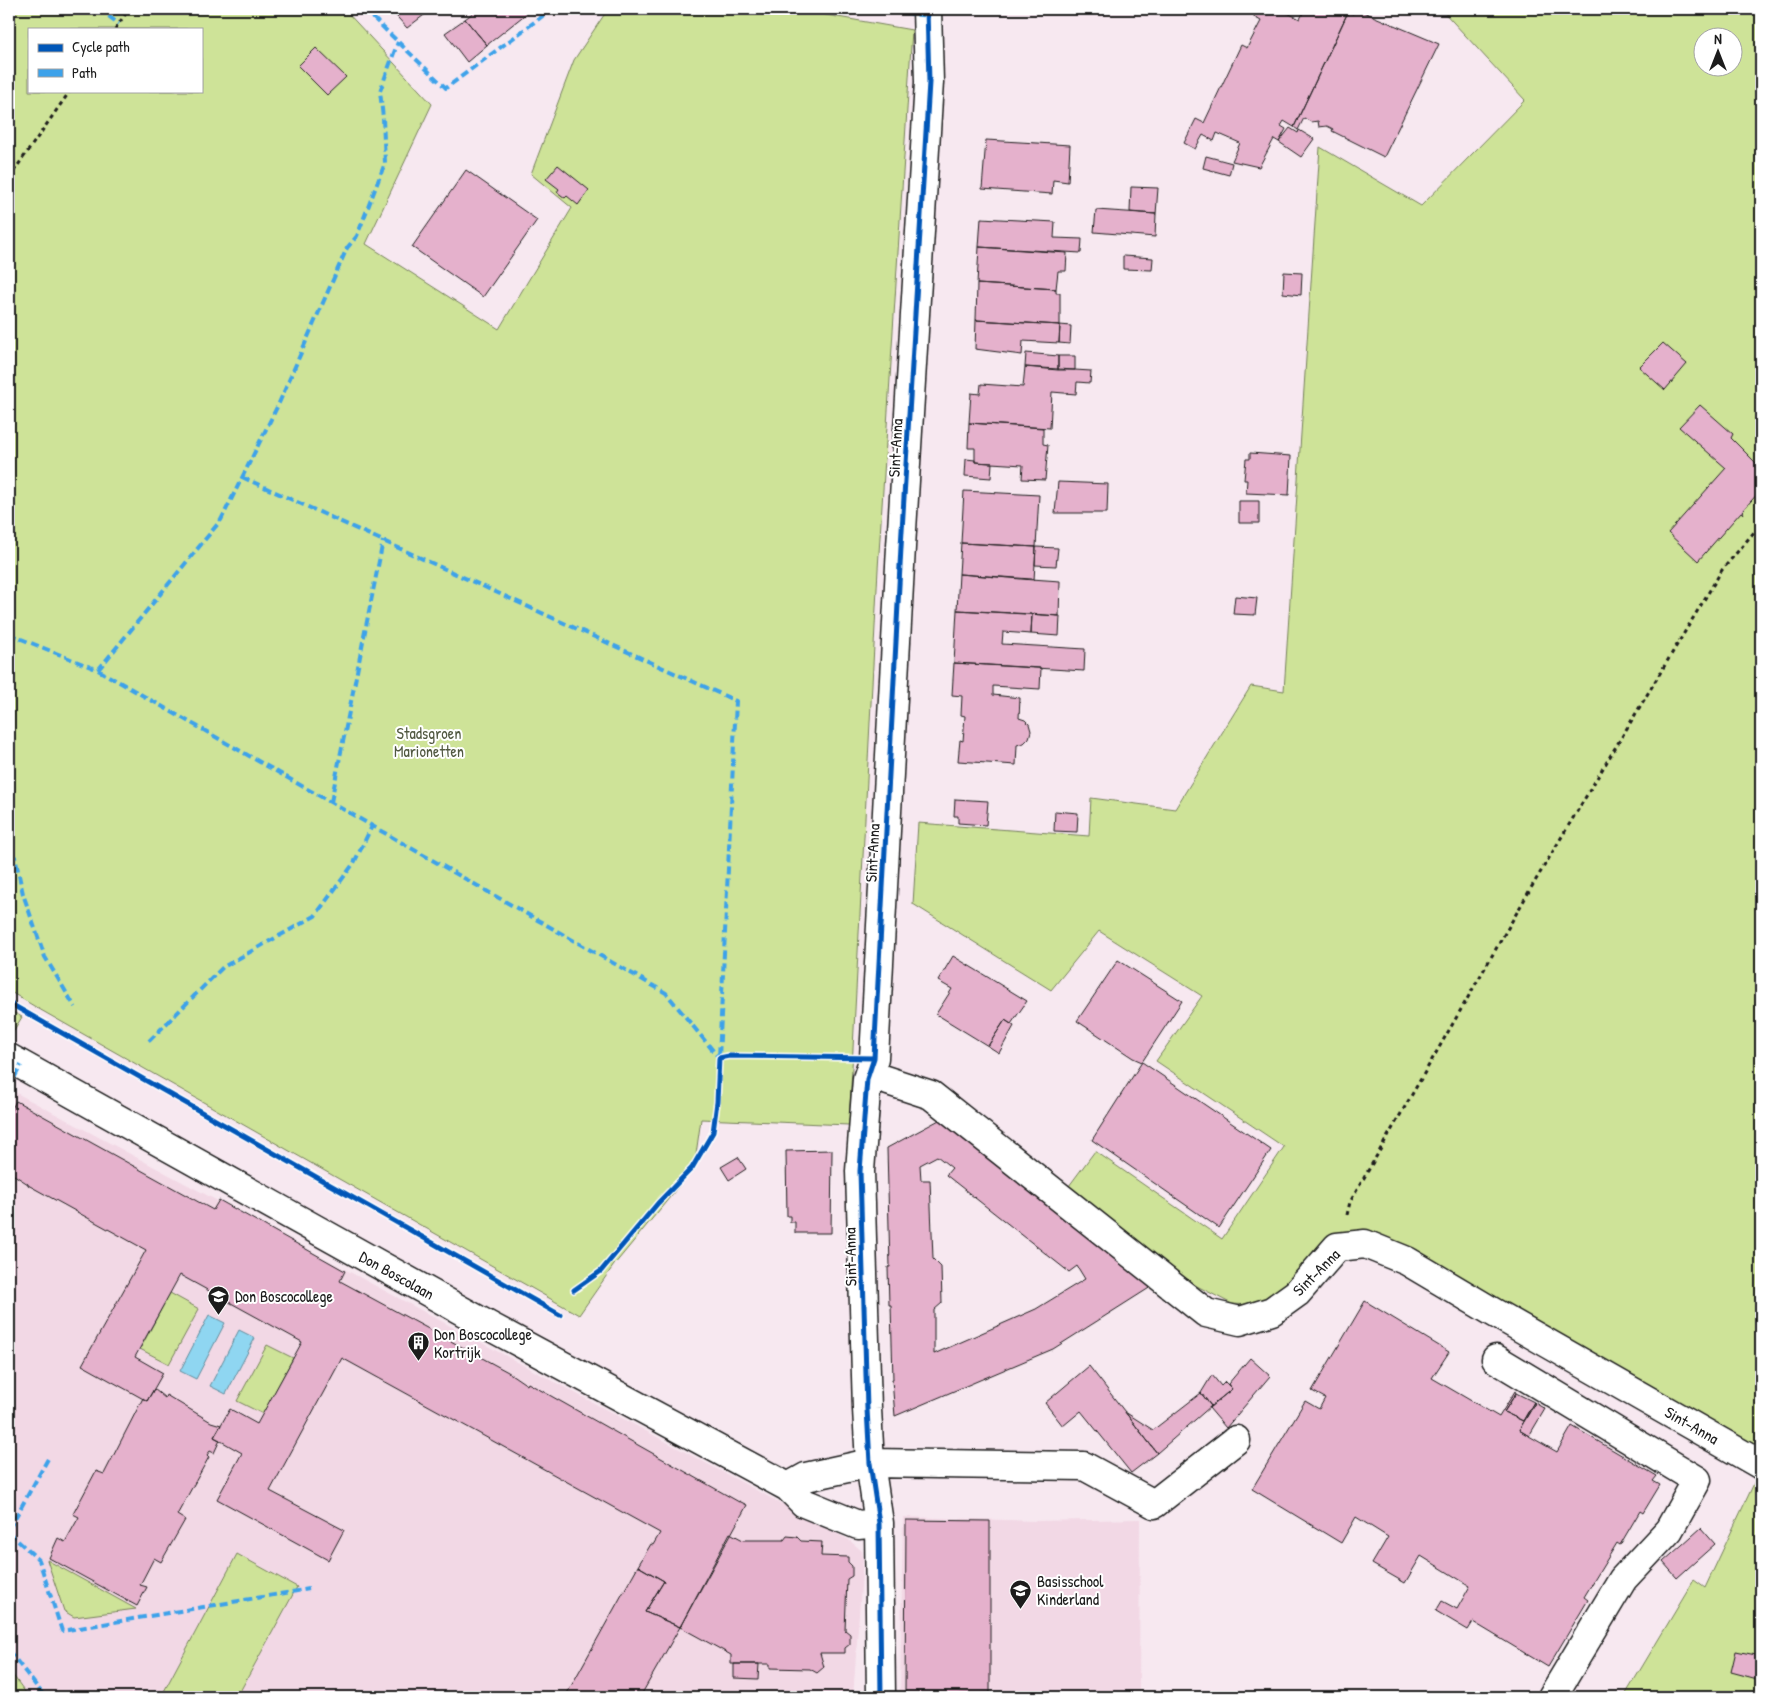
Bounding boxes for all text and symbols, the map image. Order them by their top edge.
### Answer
legend [28,28,202,92]
north arrow [1692,28,1742,78]
text: N [1714,29,1722,48]
text: Cycle path [72,36,130,57]
text: Path [72,62,97,83]
street label: Sint-Anna [882,418,908,478]
park label: Stadsgroen Marionetten [394,722,464,762]
street label: Sint-Anna [859,823,885,883]
street label: Sint-Anna [838,1227,862,1287]
street label: Sint-Anna [1287,1243,1345,1301]
street label: Don Boscolaan [356,1245,438,1305]
school or university icon: Don Boscocollege [207,1284,231,1315]
place label: Don Boscocollege [235,1285,333,1307]
place label: Don Boscocollege Kortrijk [434,1323,532,1363]
building icon: Don Boscocollege Kortrijk [406,1331,430,1362]
street label: Sint-Anna [1661,1401,1723,1449]
place label: Basisschool Kinderland [1037,1570,1104,1610]
school or university icon: Basisschool Kinderland [1009,1578,1033,1609]

